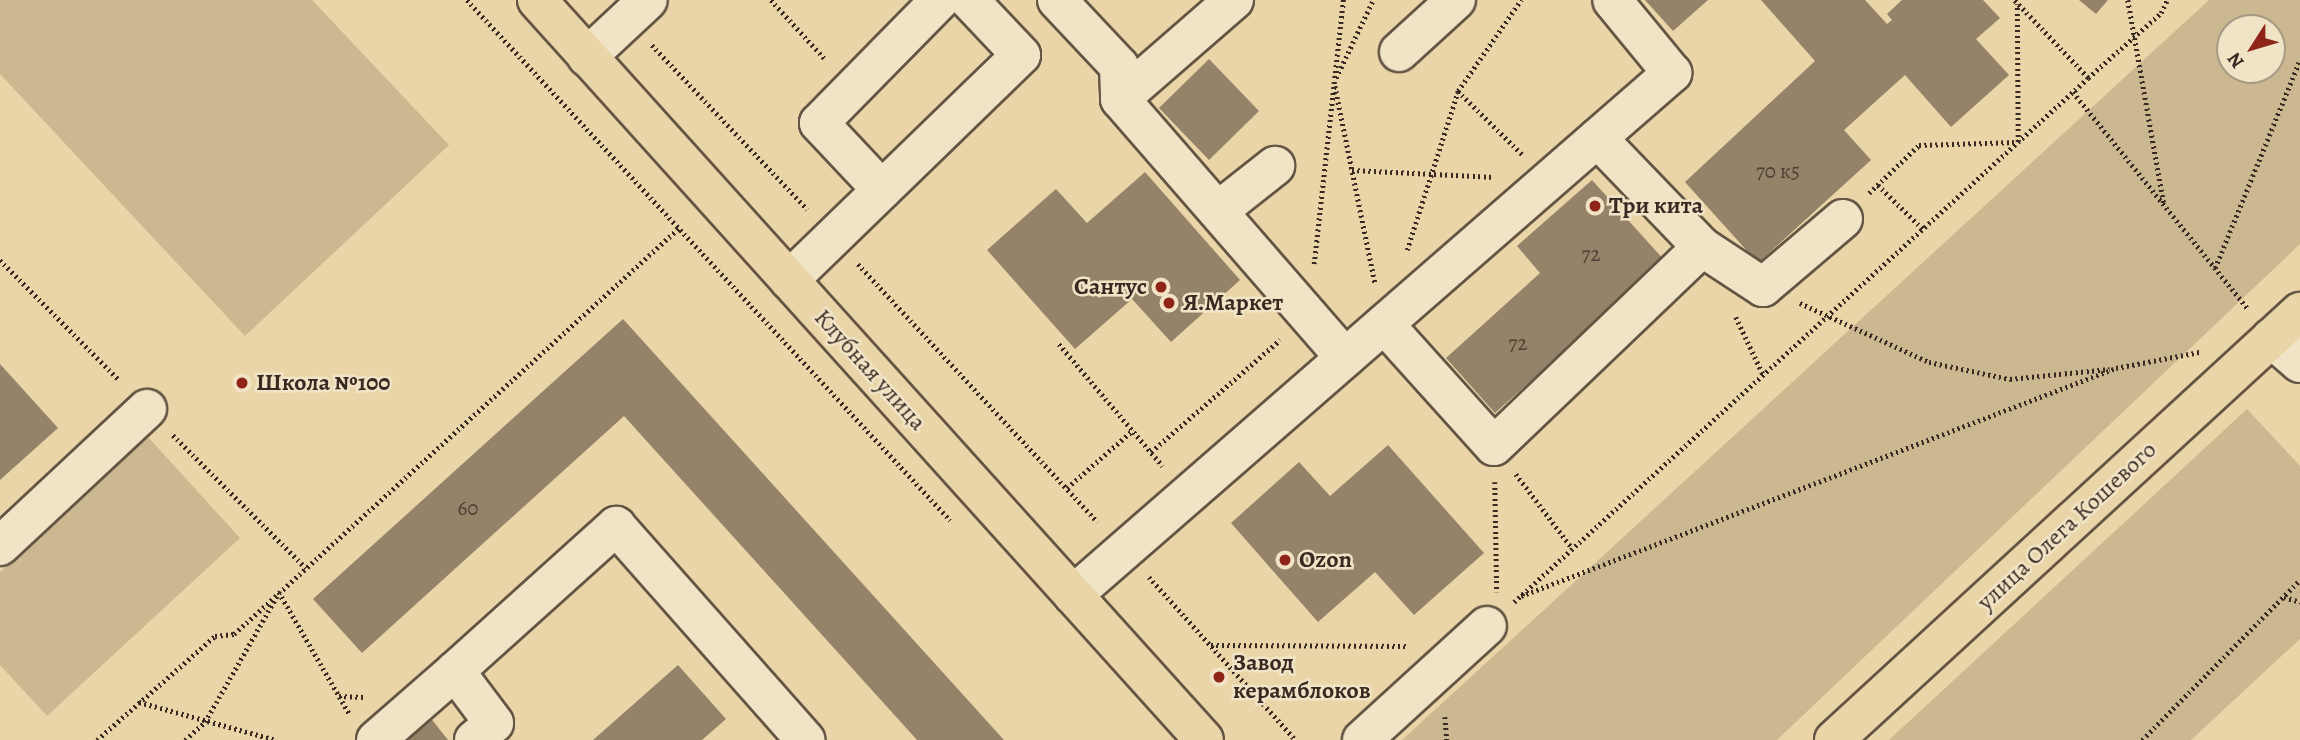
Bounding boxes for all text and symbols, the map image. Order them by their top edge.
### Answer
north arrow [2216,14,2286,84]
text: N [2221,47,2250,74]
house number: 70 к5 [1756,158,1800,184]
place label: Три кита [1609,192,1703,220]
marker: Три кита [1587,198,1603,214]
house number: 72 [1582,241,1600,267]
place label: Сантус [1074,273,1147,301]
marker: Сантус [1153,279,1169,295]
place label: Я.Маркет [1183,289,1283,317]
marker: Я.Маркет [1161,295,1177,311]
street label: Клубная улица [808,303,932,437]
house number: 72 [1509,330,1527,356]
place label: Школа №100 [256,369,390,397]
marker: Школа №100 [234,375,250,391]
street label: улица Олега Кошевого [1971,436,2163,616]
house number: 60 [458,495,478,521]
place label: Ozon [1299,546,1352,574]
marker: Ozon [1277,552,1293,568]
place label: Завод керамблоков [1233,649,1371,705]
marker: Завод керамблоков [1211,669,1227,685]

